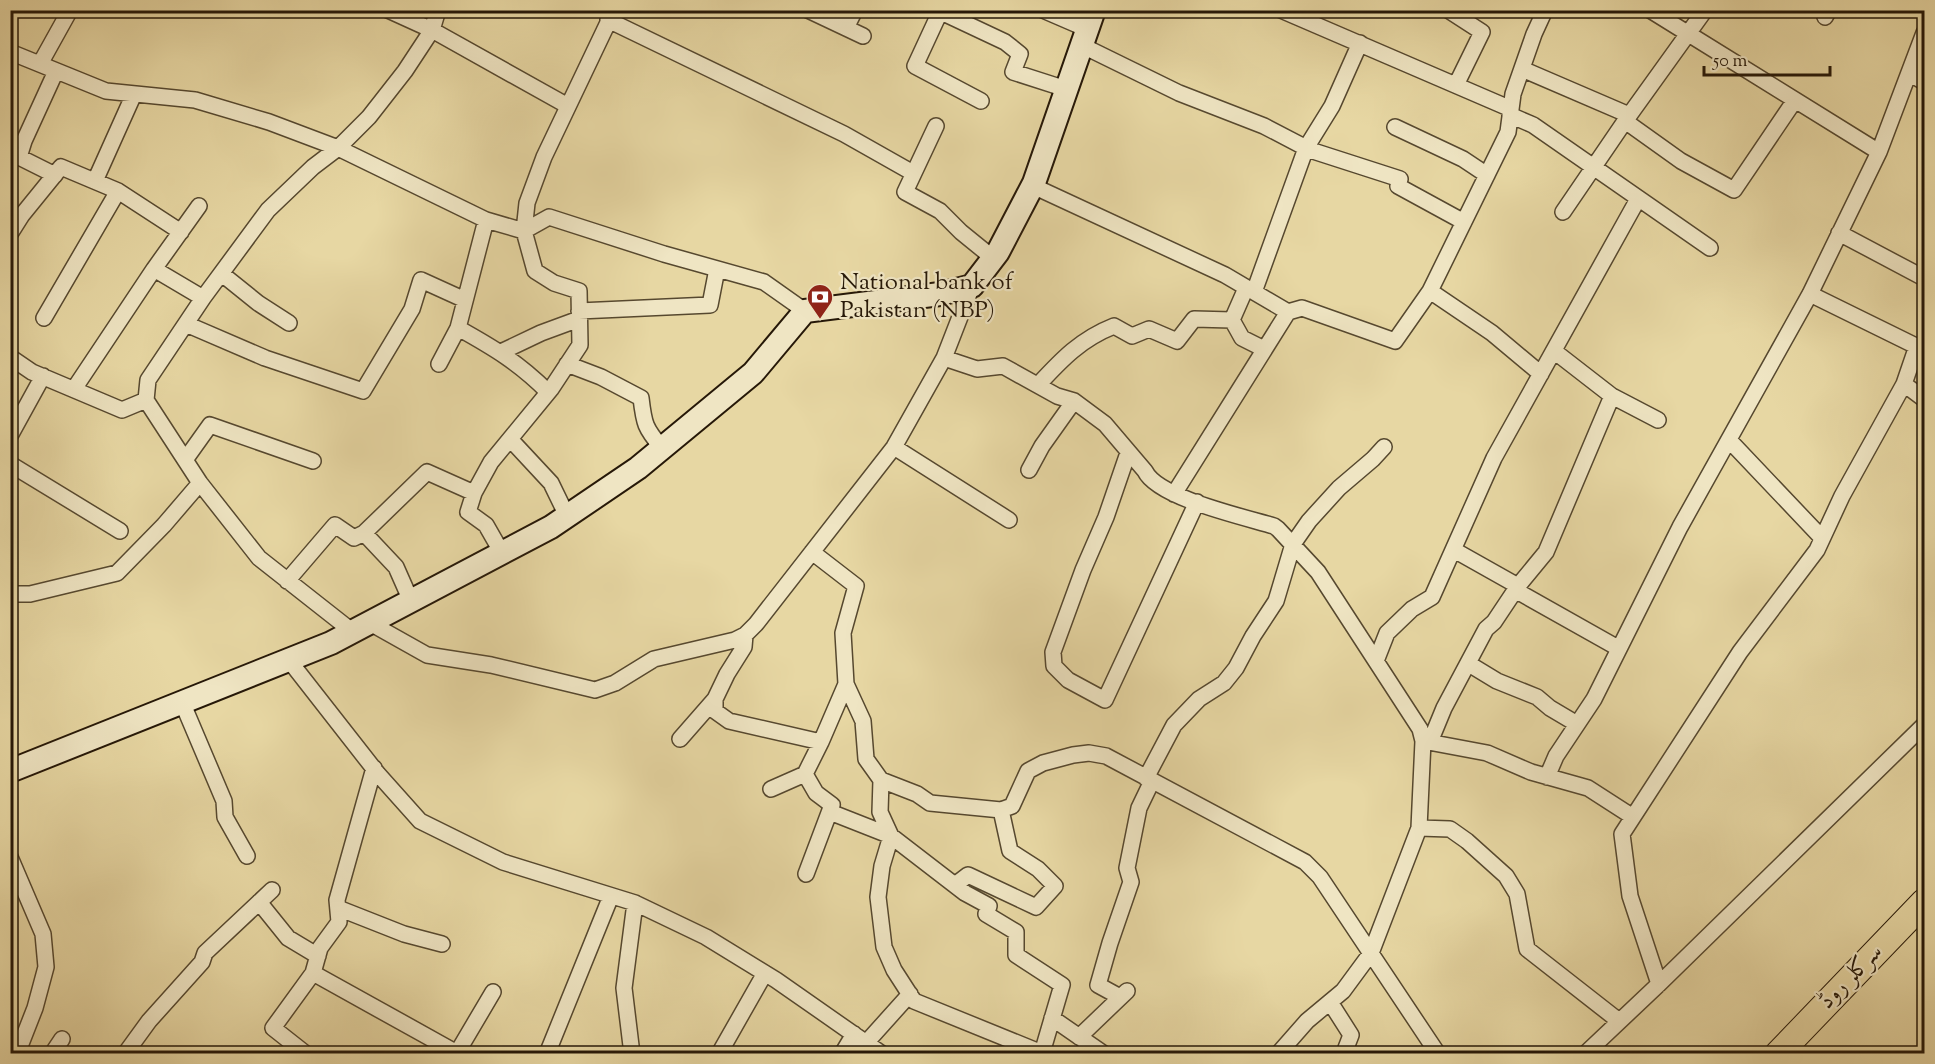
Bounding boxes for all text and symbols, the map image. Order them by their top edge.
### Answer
scale bar [1704,39,1830,77]
text: 50 m [1712,49,1748,75]
place label: National bank of Pakistan (NBP) [840,266,1015,328]
bank icon: National bank of Pakistan (NBP) [805,282,835,320]
street label: سرکلر روڈ [1811,936,1891,1018]

